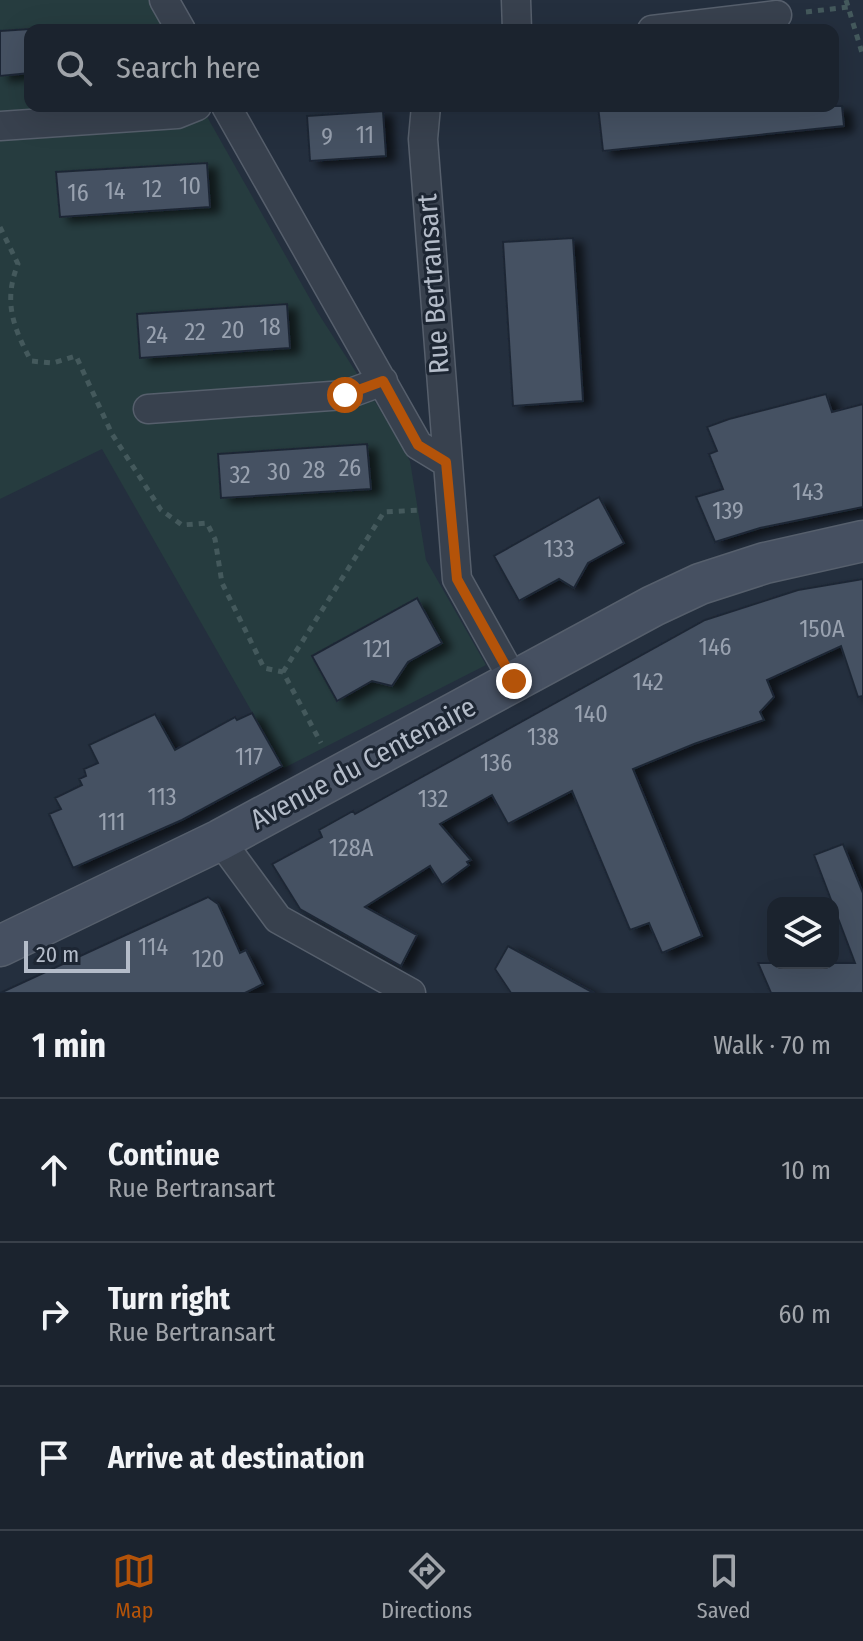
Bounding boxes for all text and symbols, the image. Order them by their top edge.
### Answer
search box [24,24,839,112]
icon: search [52,46,96,90]
text: Search here [116,50,261,86]
house number: 11 [356,121,374,149]
house number: 9 [321,123,333,151]
house number: 10 [179,172,201,200]
house number: 12 [142,175,162,203]
house number: 14 [105,177,125,205]
house number: 16 [67,179,89,207]
street label: Rue Bertransart [410,192,456,375]
house number: 18 [259,313,281,341]
house number: 20 [221,316,245,344]
house number: 22 [184,318,206,346]
house number: 24 [146,321,168,349]
route start [327,377,363,413]
house number: 26 [339,454,361,482]
house number: 28 [303,456,325,484]
house number: 30 [267,458,291,486]
house number: 32 [229,461,251,489]
house number: 143 [792,478,824,506]
house number: 139 [712,497,744,525]
house number: 133 [543,535,575,563]
house number: 150A [799,615,845,643]
house number: 146 [699,633,731,661]
house number: 121 [363,635,391,663]
route end [496,663,532,699]
house number: 142 [632,668,664,696]
street label: Avenue du Centenaire [245,690,481,836]
house number: 140 [574,700,608,728]
house number: 138 [527,723,559,751]
house number: 117 [235,743,263,771]
house number: 136 [480,749,512,777]
house number: 113 [147,783,177,811]
house number: 132 [418,785,448,813]
house number: 111 [98,808,126,836]
house number: 128A [329,834,374,862]
map controls [767,897,839,969]
button: layers [767,897,839,969]
house number: 114 [138,933,168,961]
scale bar [24,937,130,973]
text: 20 m [36,941,79,968]
house number: 120 [192,945,224,973]
text: 1 min [32,1025,106,1066]
text: Walk · 70 m [713,1030,831,1061]
text: Continue [108,1137,220,1173]
icon: ahead [32,1148,76,1192]
text: 10 m [781,1155,831,1186]
text: Rue Bertransart [108,1173,275,1204]
text: Turn right [108,1281,230,1317]
icon: right [32,1292,76,1336]
text: 60 m [778,1299,831,1330]
text: Rue Bertransart [108,1317,275,1348]
icon: arrive [32,1436,76,1480]
text: Arrive at destination [108,1440,365,1476]
tab: Map [112,1549,156,1624]
tab: Directions [381,1549,472,1624]
tab: Saved [697,1549,751,1624]

